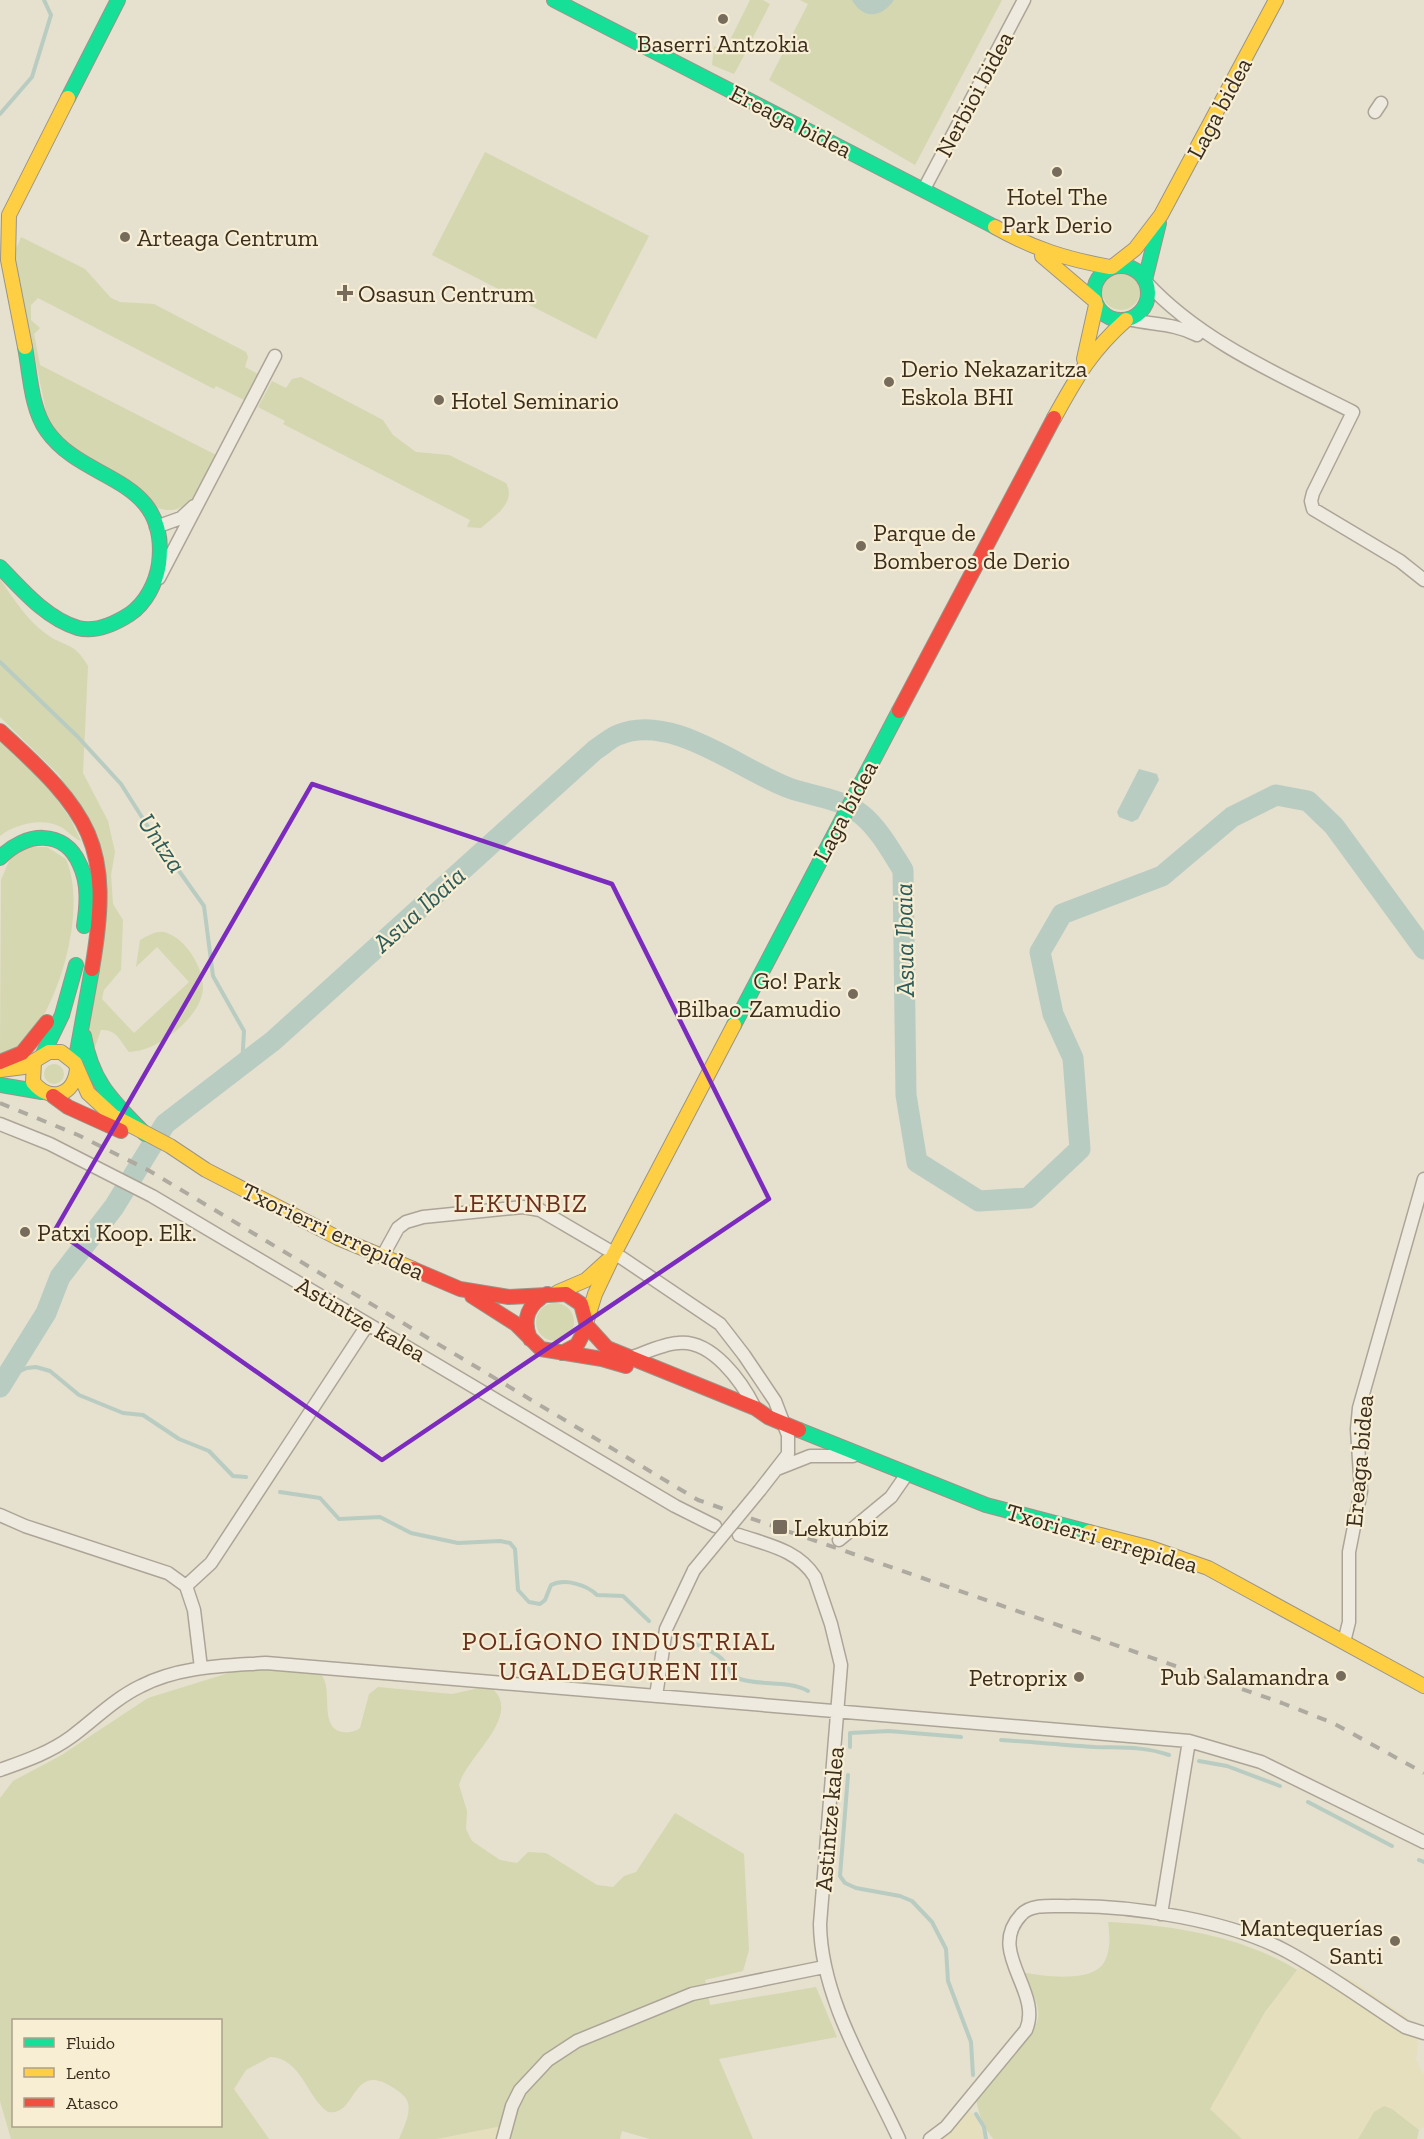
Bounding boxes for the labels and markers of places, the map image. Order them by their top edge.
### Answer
marker: Baserri Antzokia [716,12,730,26]
place label: Baserri Antzokia [637,29,809,58]
marker: Hotel The Park Derio [1050,165,1064,179]
place label: Hotel The Park Derio [1002,182,1112,239]
place label: Arteaga Centrum [137,223,319,252]
marker: Arteaga Centrum [118,230,132,244]
place label: Osasun Centrum [358,279,535,308]
marker: Osasun Centrum [336,284,354,302]
place label: Derio Nekazaritza Eskola BHI [901,354,1088,411]
marker: Derio Nekazaritza Eskola BHI [882,375,896,389]
place label: Hotel Seminario [451,386,619,415]
marker: Hotel Seminario [432,393,446,407]
place label: Parque de Bomberos de Derio [873,518,1070,575]
marker: Parque de Bomberos de Derio [854,539,868,553]
place label: Go! Park Bilbao-Zamudio [677,966,842,1023]
marker: Go! Park Bilbao-Zamudio [846,987,860,1001]
place label: Patxi Koop. Elk. [37,1218,197,1247]
marker: Patxi Koop. Elk. [18,1225,32,1239]
place label: Lekunbiz [794,1513,889,1542]
marker: Lekunbiz [771,1518,789,1536]
place label: Pub Salamandra [1160,1662,1329,1691]
place label: Petroprix [969,1663,1067,1692]
marker: Pub Salamandra [1334,1669,1348,1683]
marker: Petroprix [1072,1670,1086,1684]
place label: Mantequerías Santi [1240,1913,1383,1970]
marker: Mantequerías Santi [1388,1934,1402,1948]

